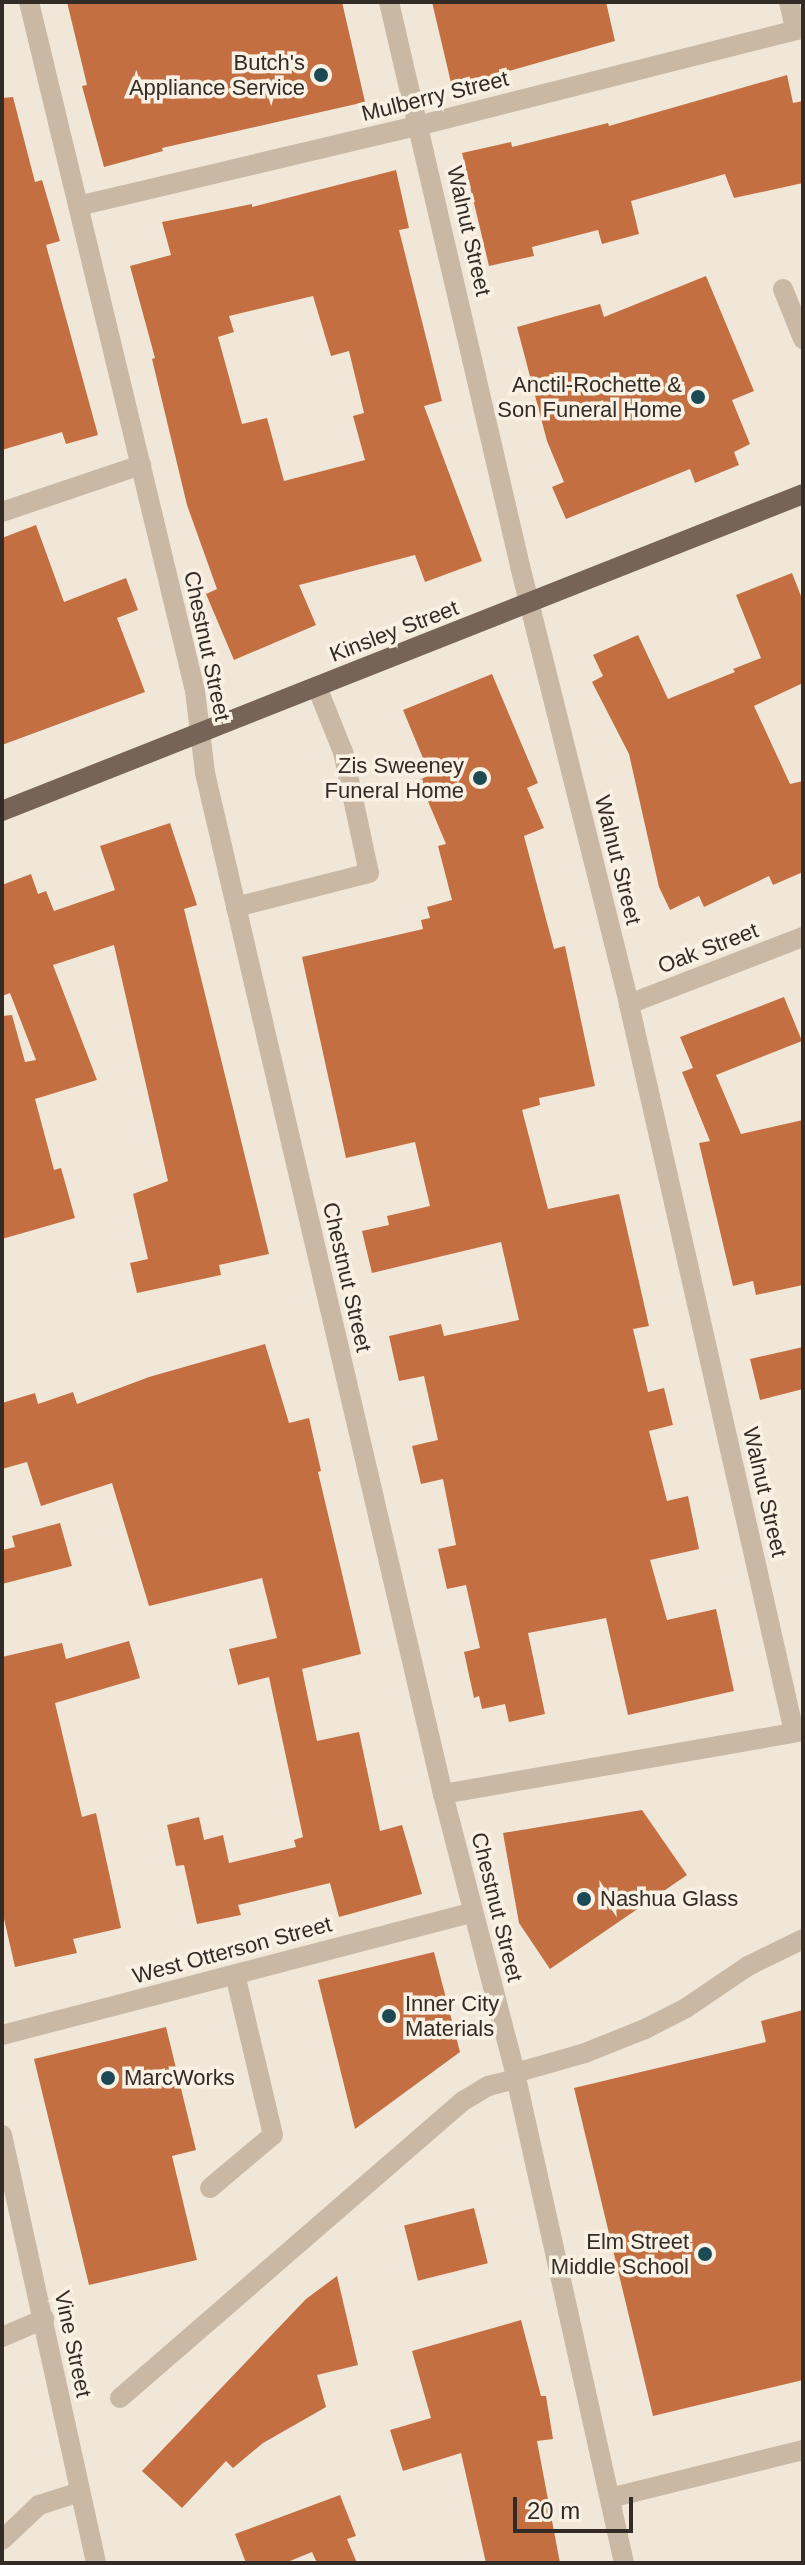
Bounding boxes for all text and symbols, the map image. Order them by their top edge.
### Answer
place label: Butch's Appliance Service [129,49,305,100]
street label: Mulberry Street [359,65,511,127]
marker: Butch's Appliance Service [312,66,330,84]
street label: Walnut Street [441,163,497,299]
place label: Anctil-Rochette & Son Funeral Home [497,371,682,422]
marker: Anctil-Rochette & Son Funeral Home [689,388,707,406]
street label: Chestnut Street [178,568,236,724]
street label: Kinsley Street [326,594,462,668]
place label: Zis Sweeney Funeral Home [325,752,464,804]
marker: Zis Sweeney Funeral Home [471,769,489,787]
street label: Walnut Street [589,793,647,927]
street label: Oak Street [654,917,762,979]
street label: Chestnut Street [317,1200,377,1354]
street label: Walnut Street [737,1424,793,1560]
street label: Chestnut Street [466,1830,528,1984]
place label: Nashua Glass [600,1886,738,1912]
marker: Nashua Glass [575,1890,593,1908]
street label: West Otterson Street [130,1911,334,1989]
place label: Inner City Materials [405,1990,499,2042]
marker: Inner City Materials [380,2007,398,2025]
place label: MarcWorks [124,2065,235,2091]
marker: MarcWorks [99,2069,117,2087]
place label: Elm Street Middle School [551,2228,689,2280]
marker: Elm Street Middle School [696,2245,714,2263]
street label: Vine Street [49,2288,97,2400]
scale bar [517,2481,637,2531]
text: 20 m [527,2497,580,2524]

